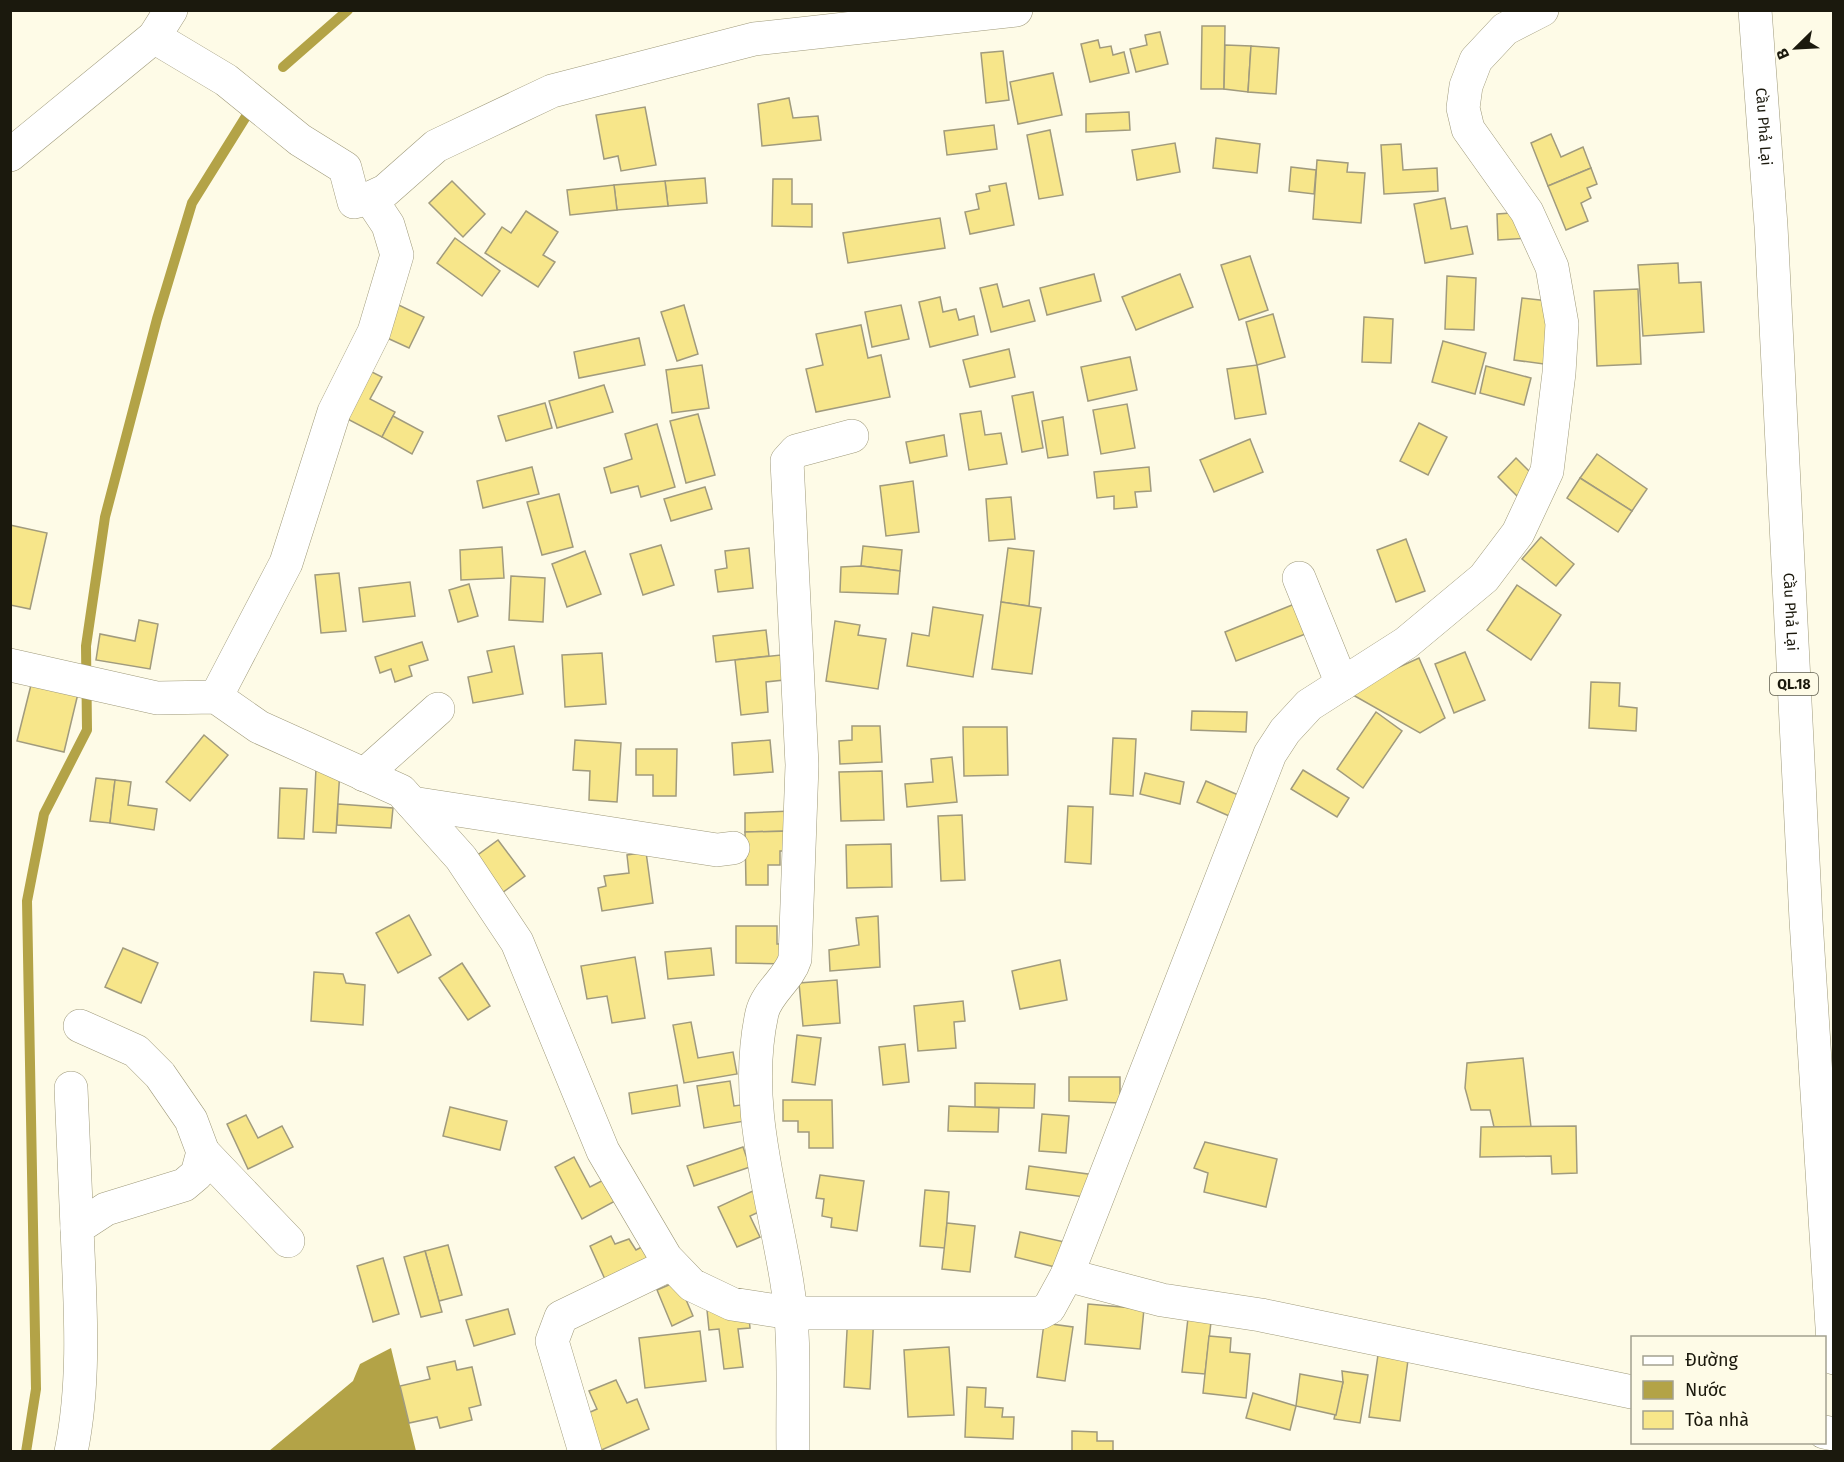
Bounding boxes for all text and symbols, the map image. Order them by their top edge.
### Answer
north arrow [1766,18,1826,78]
text: B [1772,45,1793,62]
street label: Cầu Phả Lại [1752,87,1776,166]
street label: Cầu Phả Lại [1780,572,1801,651]
road number: QL.18 [1770,673,1818,695]
legend [1631,1336,1826,1444]
text: Đường [1685,1349,1739,1371]
text: Nước [1685,1379,1727,1401]
text: Tòa nhà [1685,1409,1749,1431]

